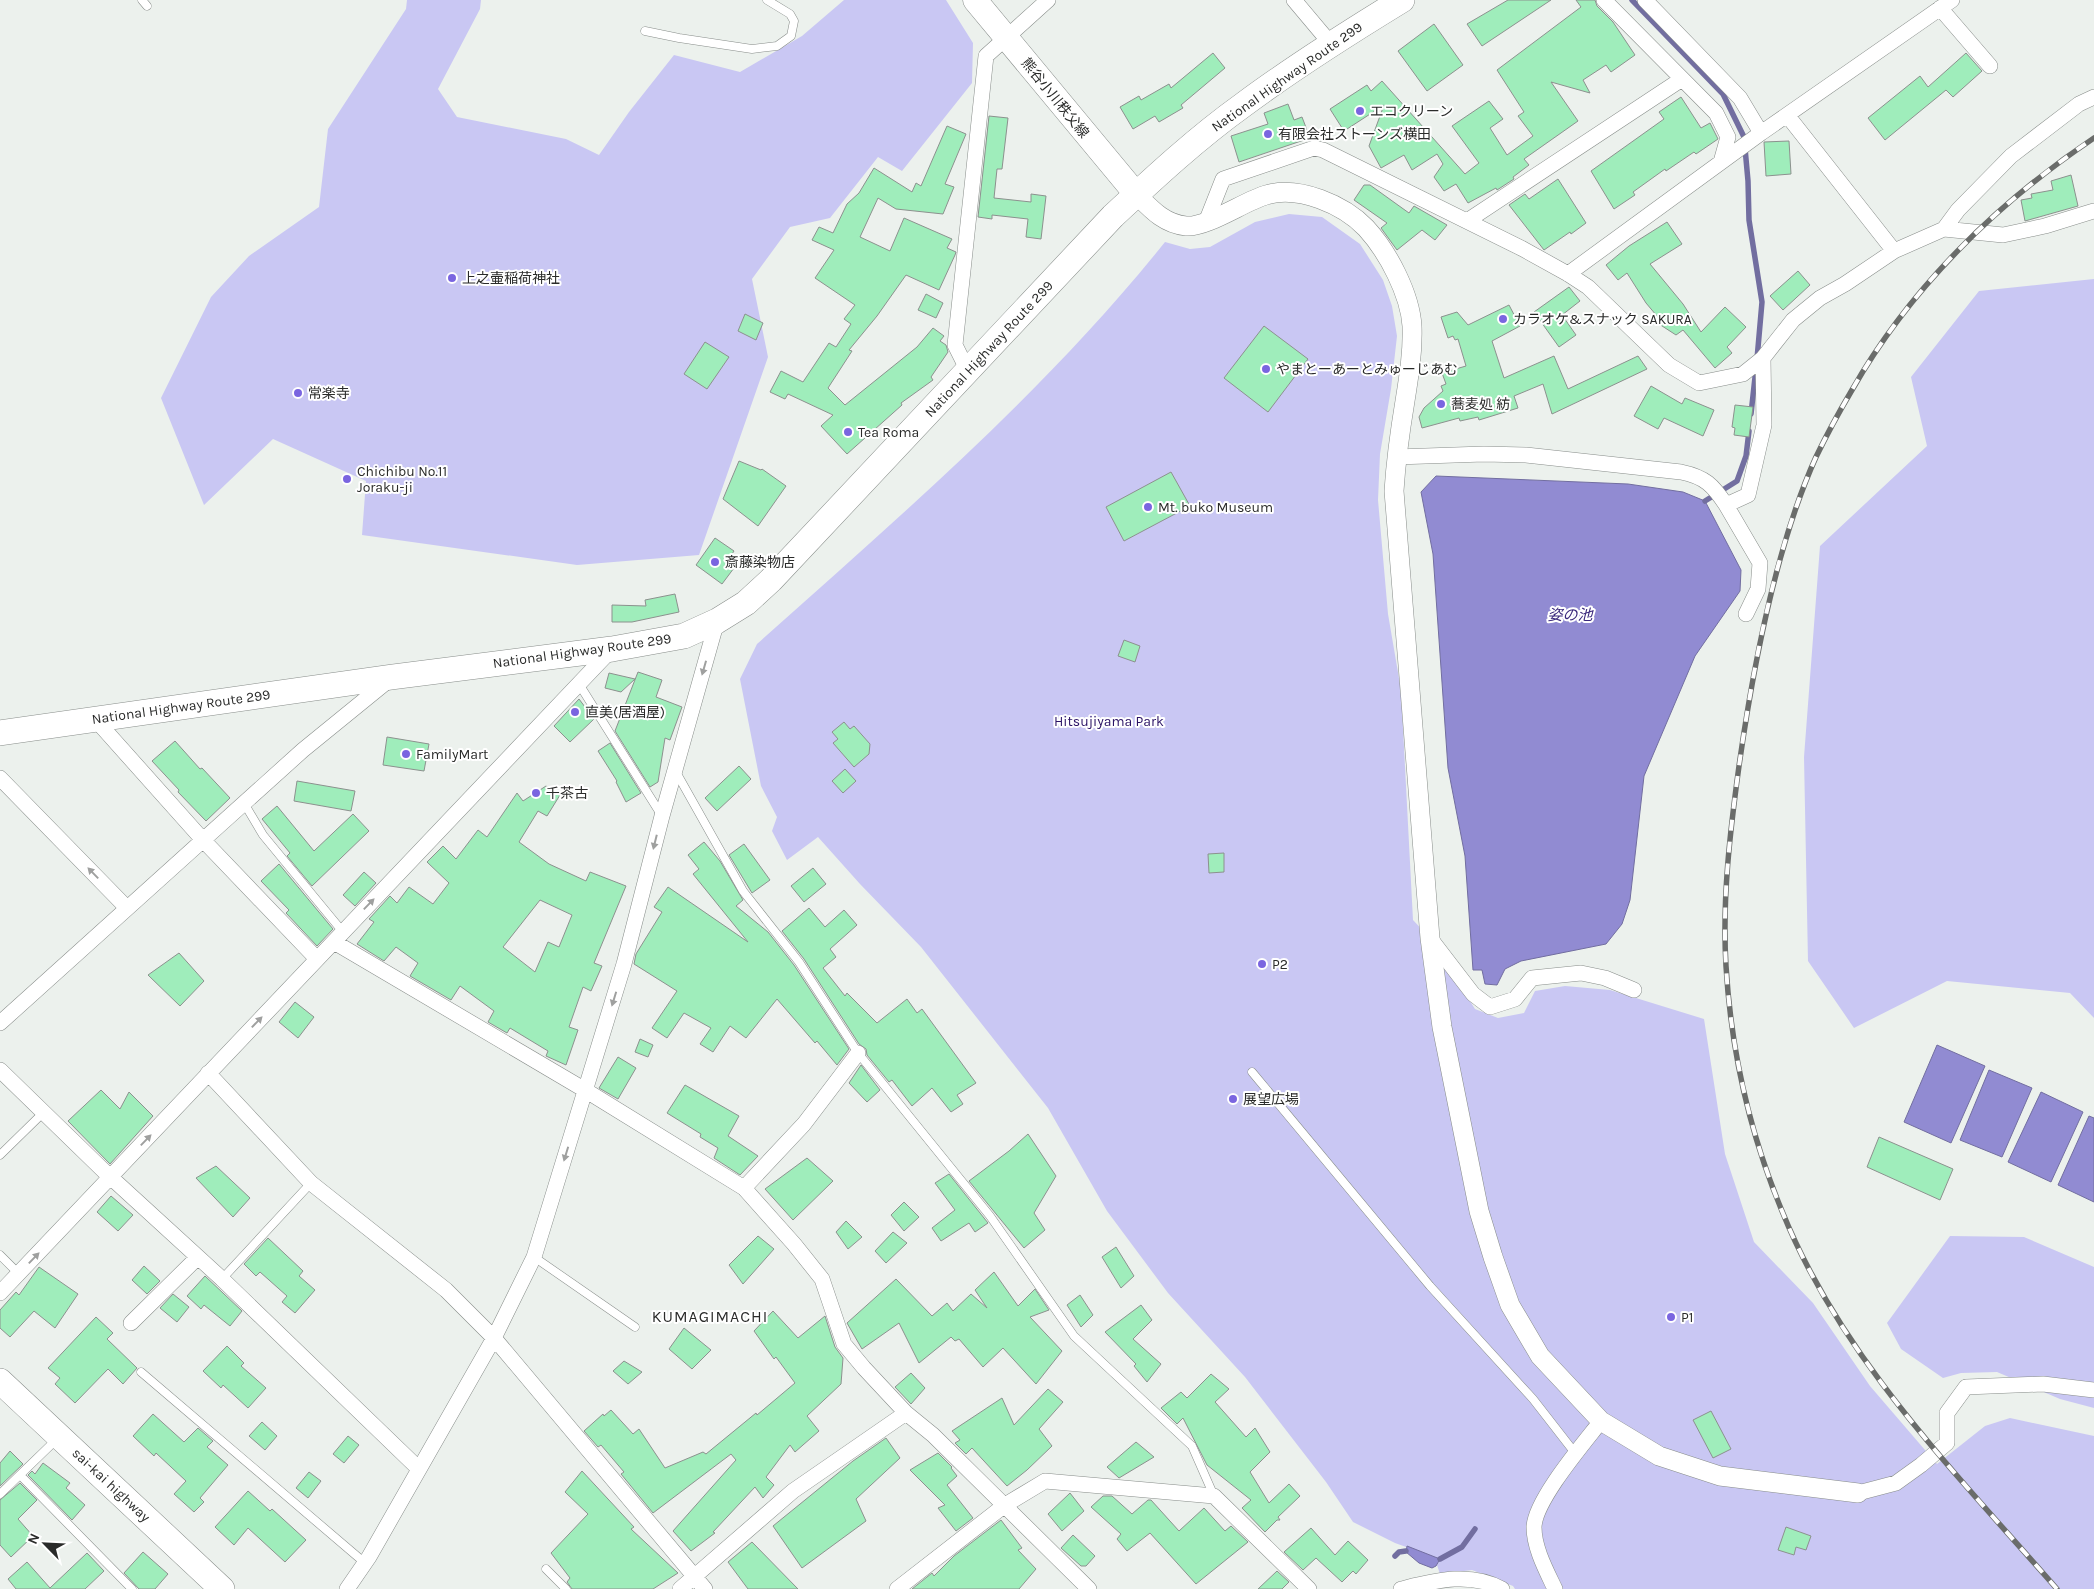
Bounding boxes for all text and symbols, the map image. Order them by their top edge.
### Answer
street label: National Highway Route 299 [1208,18,1366,136]
street label: 熊谷小川秩父線 [1018,55,1092,141]
place label: エコクリーン [1370,103,1453,120]
marker: エコクリーン [1354,105,1366,117]
place label: 有限会社ストーンズ横田 [1278,126,1431,143]
marker: 有限会社ストーンズ横田 [1262,128,1274,140]
place label: 上之壷稲荷神社 [462,270,560,287]
marker: 上之壷稲荷神社 [446,272,458,284]
street label: National Highway Route 299 [921,277,1057,421]
place label: カラオケ&スナック SAKURA [1513,311,1692,328]
marker: カラオケ&スナック SAKURA [1497,313,1509,325]
place label: やまとーあーとみゅーじあむ [1276,361,1458,378]
marker: やまとーあーとみゅーじあむ [1260,363,1272,375]
place label: 常楽寺 [308,385,350,402]
marker: 常楽寺 [292,387,304,399]
place label: 蕎麦処 紡 [1451,396,1510,413]
marker: 蕎麦処 紡 [1435,398,1447,410]
place label: Tea Roma [858,424,919,441]
marker: Tea Roma [842,426,854,438]
place label: Chichibu No.11 Joraku-ji [357,463,447,496]
marker: Chichibu No.11 Joraku-ji [341,473,353,485]
place label: Mt. buko Museum [1158,499,1273,516]
marker: Mt. buko Museum [1142,501,1154,513]
place label: 斎藤染物店 [725,554,795,571]
marker: 斎藤染物店 [709,556,721,568]
water label: 姿の池 [1547,606,1594,624]
street label: National Highway Route 299 [492,630,672,672]
one-way arrow [699,661,707,676]
street label: National Highway Route 299 [91,686,271,728]
place label: 直美(居酒屋) [585,704,665,721]
marker: 直美(居酒屋) [569,706,581,718]
park label: Hitsujiyama Park [1054,713,1164,730]
place label: FamilyMart [416,746,488,763]
marker: FamilyMart [400,748,412,760]
place label: 千茶古 [546,785,588,802]
marker: 千茶古 [530,787,542,799]
one-way arrow [651,834,659,849]
one-way arrow [87,868,99,880]
one-way arrow [363,899,375,911]
place label: P2 [1272,956,1288,973]
marker: P2 [1256,958,1268,970]
one-way arrow [610,991,618,1006]
one-way arrow [251,1016,263,1028]
place label: 展望広場 [1243,1091,1299,1108]
marker: 展望広場 [1227,1093,1239,1105]
one-way arrow [139,1134,151,1146]
one-way arrow [561,1146,569,1161]
one-way arrow [28,1252,40,1264]
district label: KUMAGIMACHI [652,1307,768,1326]
place label: P1 [1681,1309,1693,1326]
marker: P1 [1665,1311,1677,1323]
street label: sai-kai highway [68,1444,154,1526]
north arrow [20,1519,70,1569]
text: N [24,1531,43,1547]

